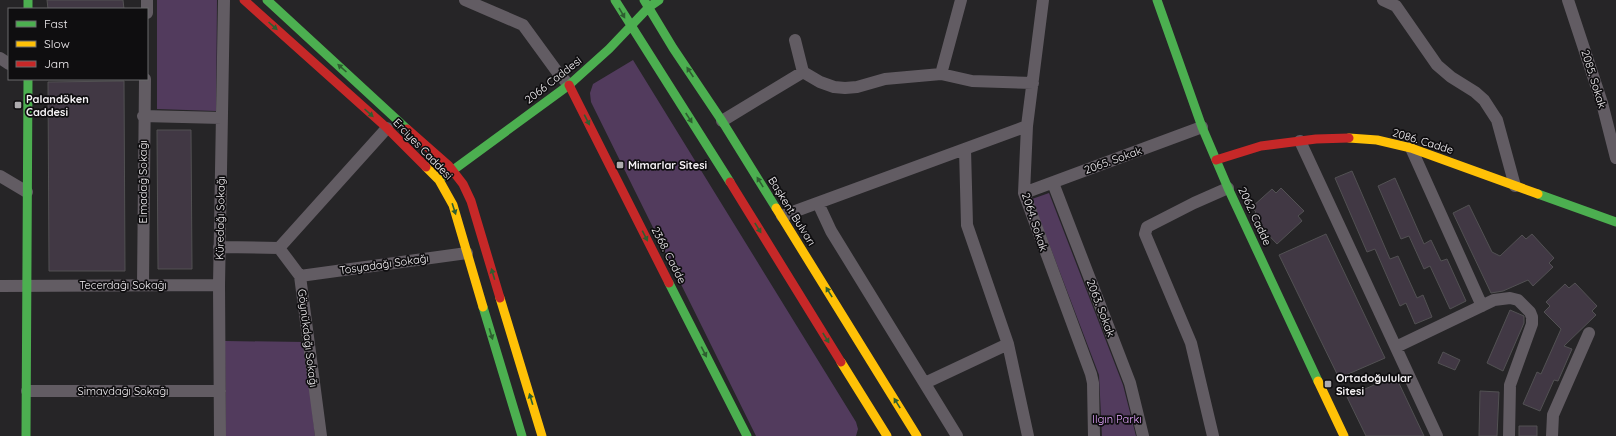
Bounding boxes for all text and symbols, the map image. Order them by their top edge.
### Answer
one-way arrow [619,7,626,19]
legend [8,8,148,80]
text: Fast [44,16,68,31]
one-way arrow [268,21,277,30]
text: Slow [44,36,70,51]
street label: 2085. Sokak [1578,48,1610,110]
street label: 2066 Caddesi [522,53,584,107]
text: Jam [44,56,69,71]
one-way arrow [337,63,347,73]
one-way arrow [686,67,694,78]
place label: Palandöken Caddesi [26,92,89,119]
marker: Palandöken Caddesi [13,100,23,110]
one-way arrow [365,108,374,117]
one-way arrow [685,112,693,123]
one-way arrow [583,114,590,125]
street label: Erciyes Caddesi [390,115,456,183]
street label: 2086. Cadde [1391,125,1455,157]
street label: Elmadağ Sokağı [136,140,150,224]
street label: 2065. Sokak [1082,143,1144,177]
place label: Mimarlar Sitesi [628,158,707,172]
marker: Mimarlar Sitesi [615,160,625,170]
street label: Başkent Bulvarı [765,174,819,248]
street label: Küredağı Sokağı [212,176,228,260]
one-way arrow [757,176,764,188]
street label: 2062. Cadde [1235,184,1275,248]
street label: 2064. Sokak [1019,191,1051,253]
one-way arrow [451,204,457,216]
one-way arrow [754,223,762,233]
street label: 2368. Cadde [649,224,689,286]
one-way arrow [642,230,649,241]
street label: Tosyadağı Sokağı [338,251,430,277]
one-way arrow [490,268,496,280]
street label: 2063. Sokak [1084,277,1118,339]
street label: Tecerdağı Sokağı [79,278,167,292]
one-way arrow [825,286,832,298]
street label: Göynükdağı Sokağı [295,288,321,388]
one-way arrow [488,328,494,340]
one-way arrow [823,332,830,344]
one-way arrow [701,346,707,357]
place label: Ortadoğulular Sitesi [1336,371,1412,398]
marker: Ortadoğulular Sitesi [1323,379,1333,389]
street label: Simavdağı Sokağı [78,384,168,398]
one-way arrow [528,392,534,404]
one-way arrow [893,398,901,408]
park label: Ilgın Parkı [1092,412,1142,426]

